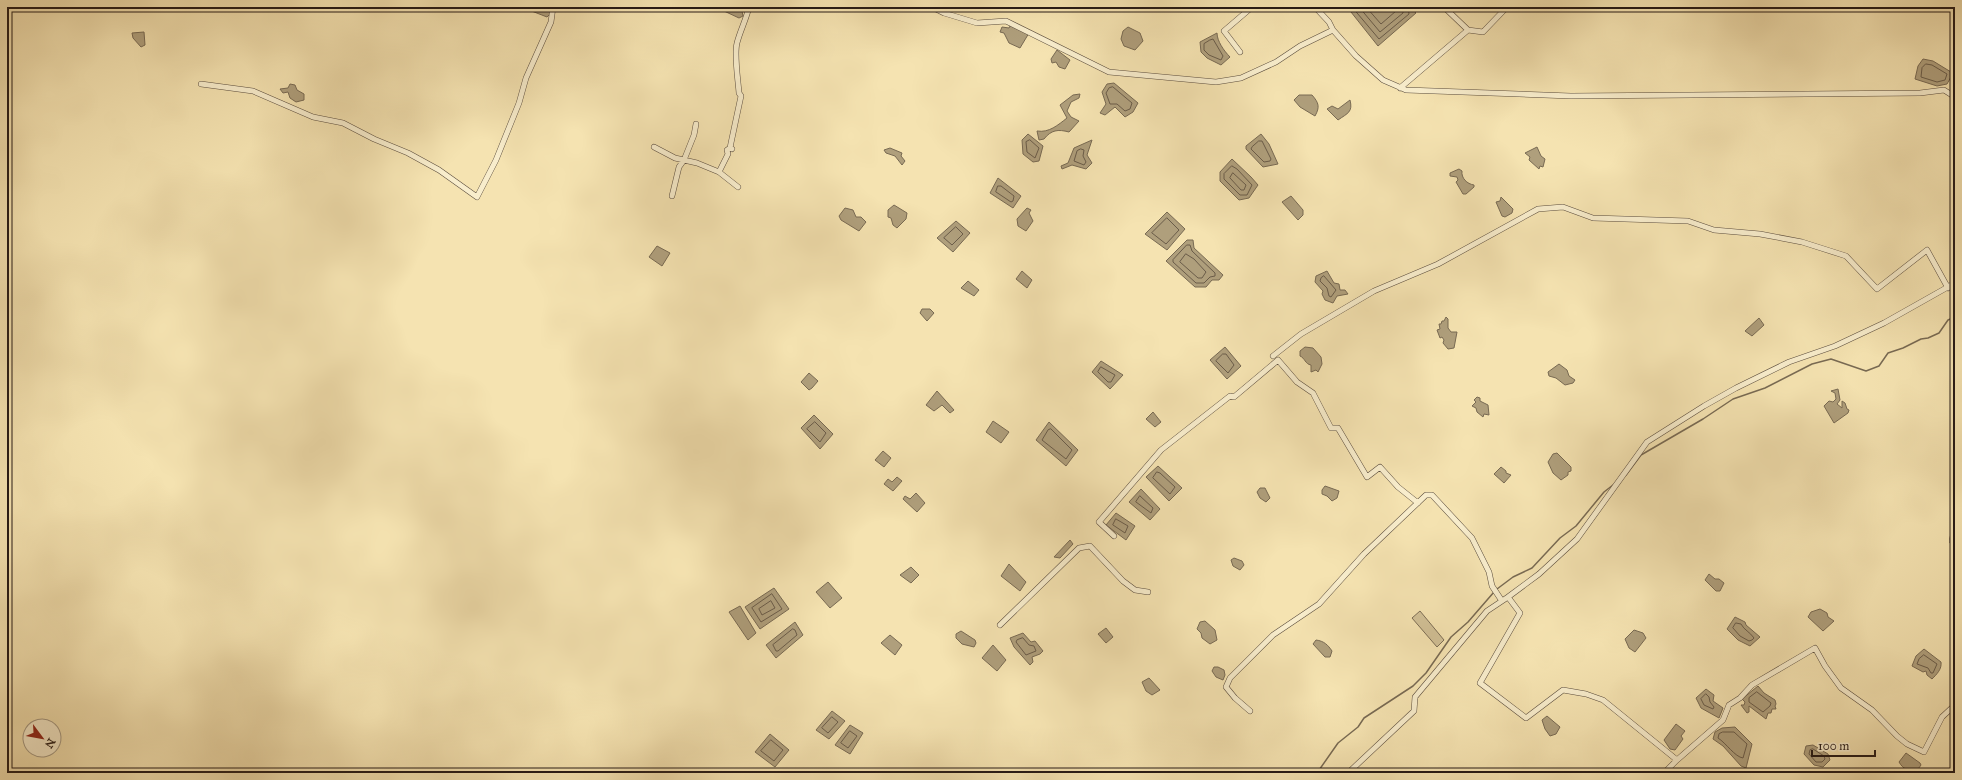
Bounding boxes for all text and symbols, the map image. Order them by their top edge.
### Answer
north arrow [22,718,62,758]
scale bar [1812,732,1875,758]
text: N [42,736,58,751]
text: 100 m [1818,739,1849,753]

